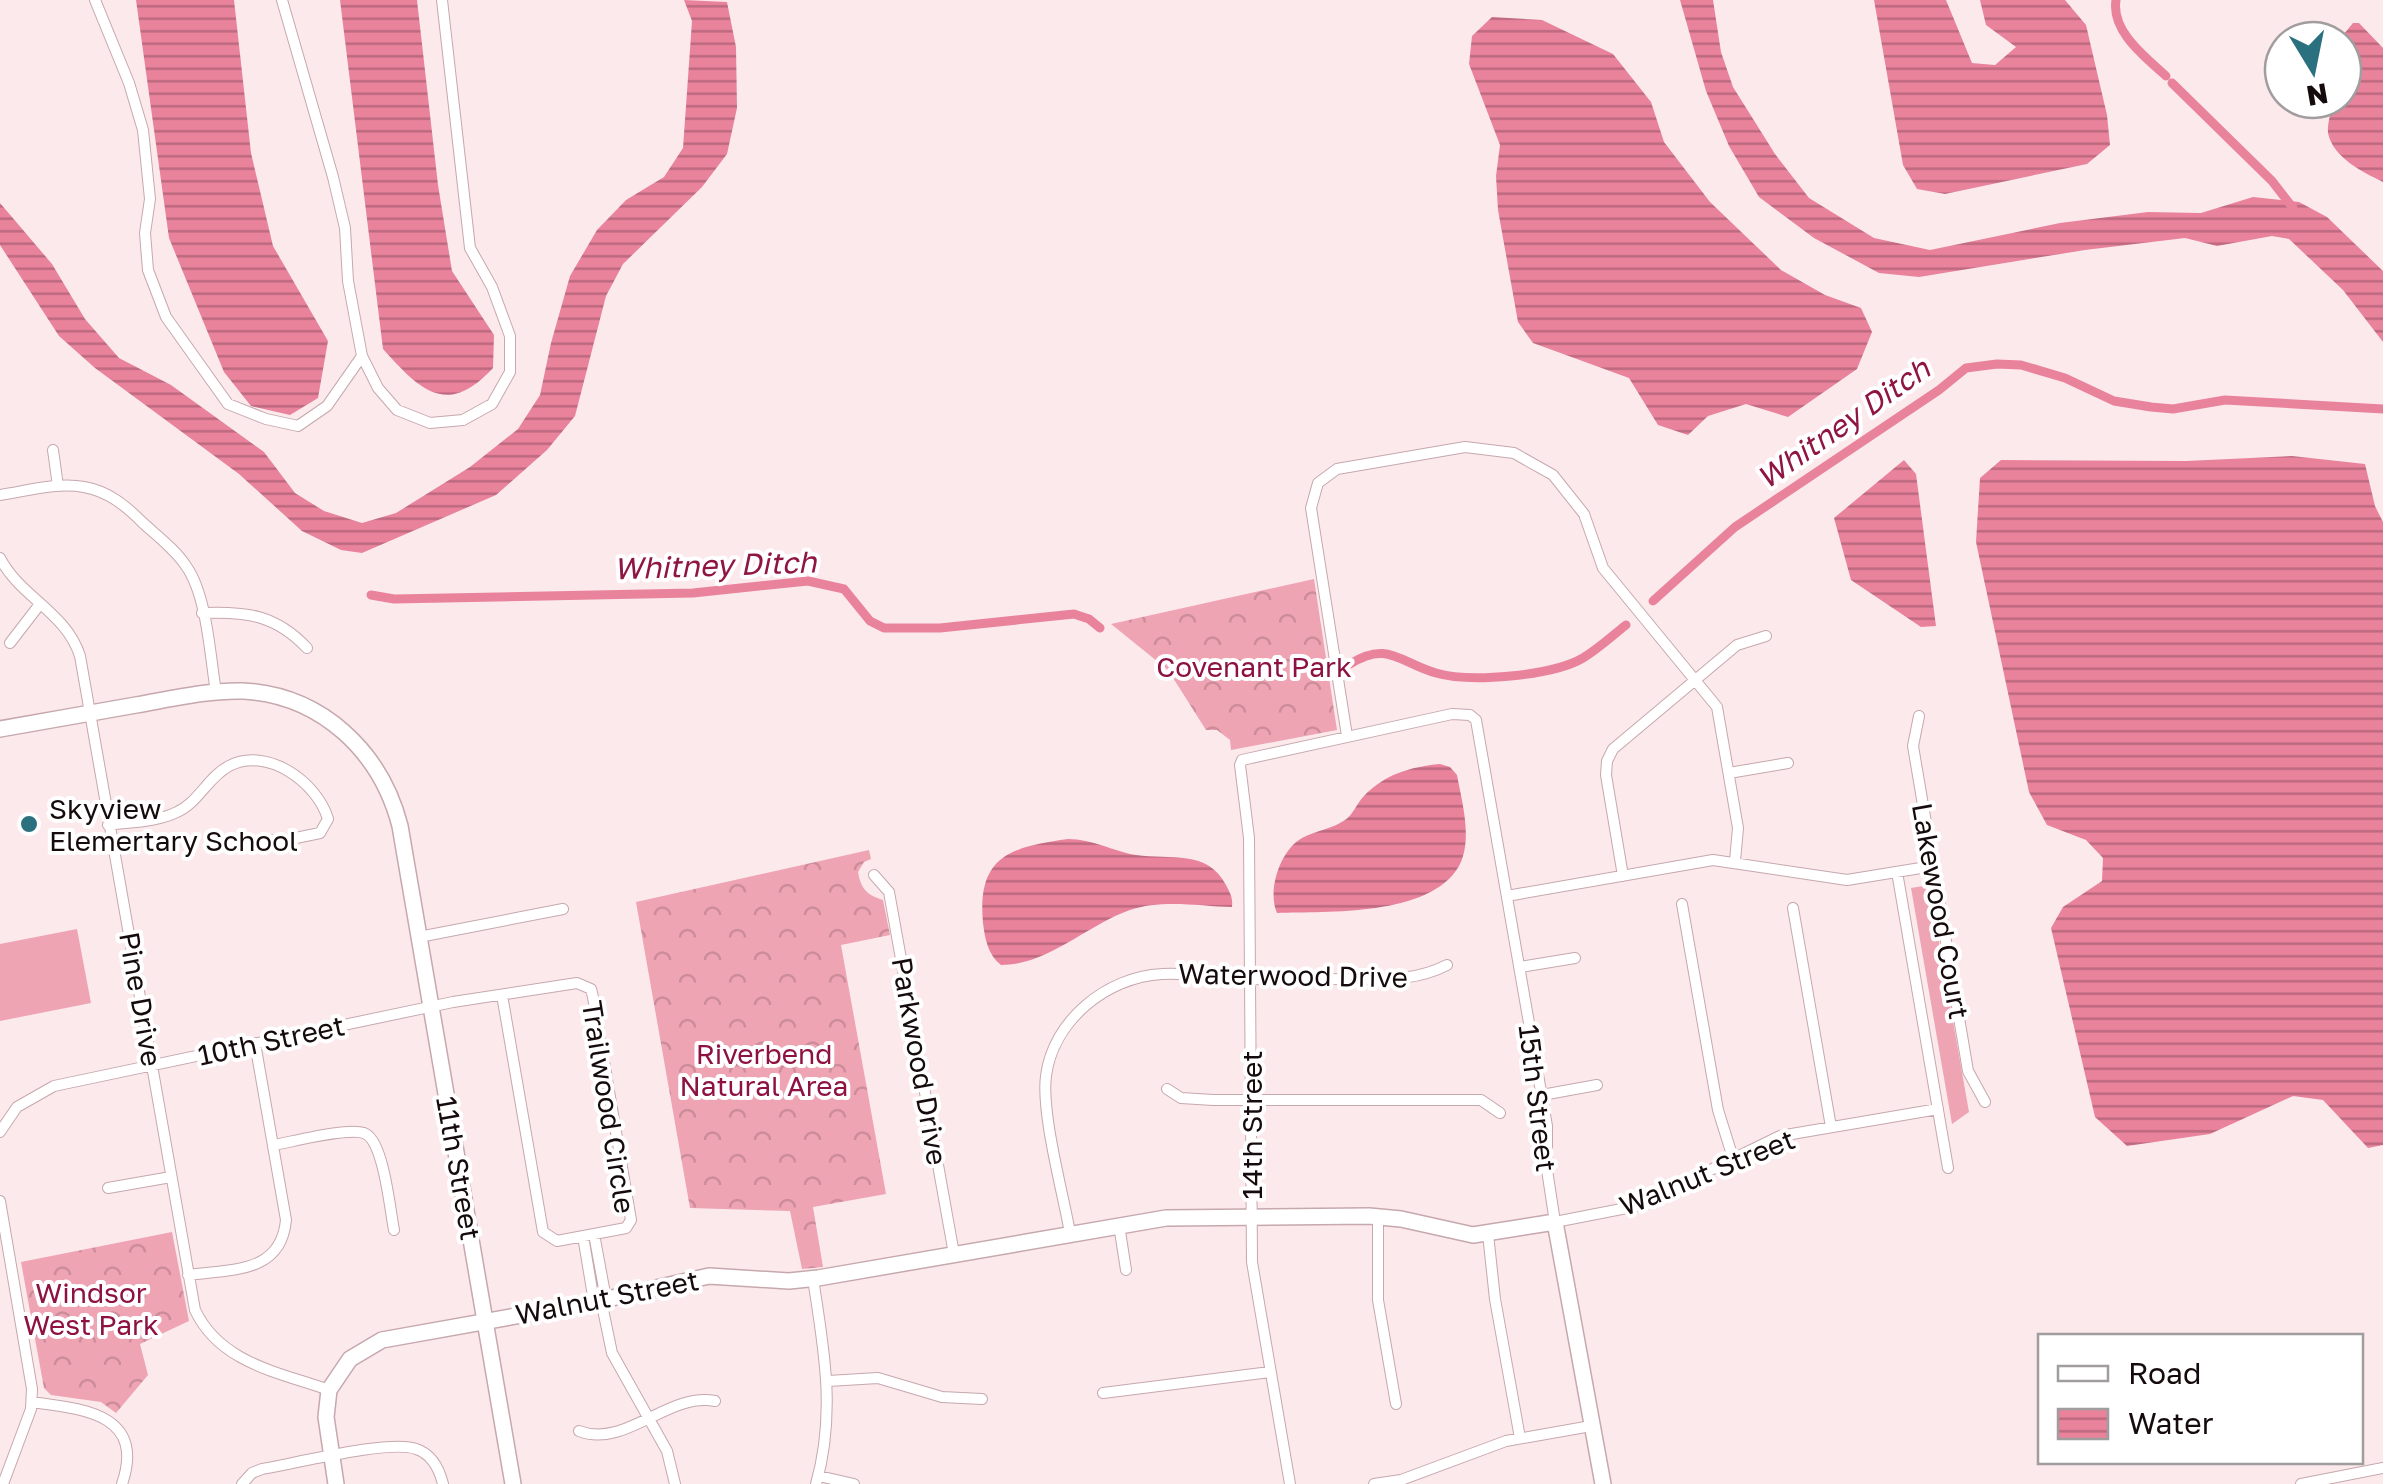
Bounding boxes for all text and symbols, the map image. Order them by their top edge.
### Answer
north arrow [2263,20,2363,120]
text: N [2304,77,2331,113]
water label: Whitney Ditch [1750,349,1938,496]
water label: Whitney Ditch [613,543,818,587]
park label: Covenant Park [1156,650,1352,683]
place label: Skyview Elemertary School [49,792,298,857]
street label: Lakewood Court [1906,800,1976,1022]
marker: Skyview Elemertary School [18,813,40,835]
street label: Pine Drive [113,929,169,1069]
street label: Parkwood Drive [885,954,955,1168]
street label: Waterwood Drive [1178,956,1408,994]
street label: Trailwood Circle [576,998,642,1216]
street label: 10th Street [195,1008,347,1072]
street label: 15th Street [1513,1022,1563,1174]
park label: Riverbend Natural Area [680,1037,848,1102]
street label: 14th Street [1235,1051,1268,1199]
street label: 11th Street [430,1094,488,1242]
street label: Walnut Street [1615,1122,1799,1222]
street label: Walnut Street [513,1263,701,1331]
park label: Windsor West Park [23,1276,159,1341]
legend [2038,1334,2363,1464]
text: Road [2128,1355,2202,1391]
text: Water [2128,1405,2214,1441]

